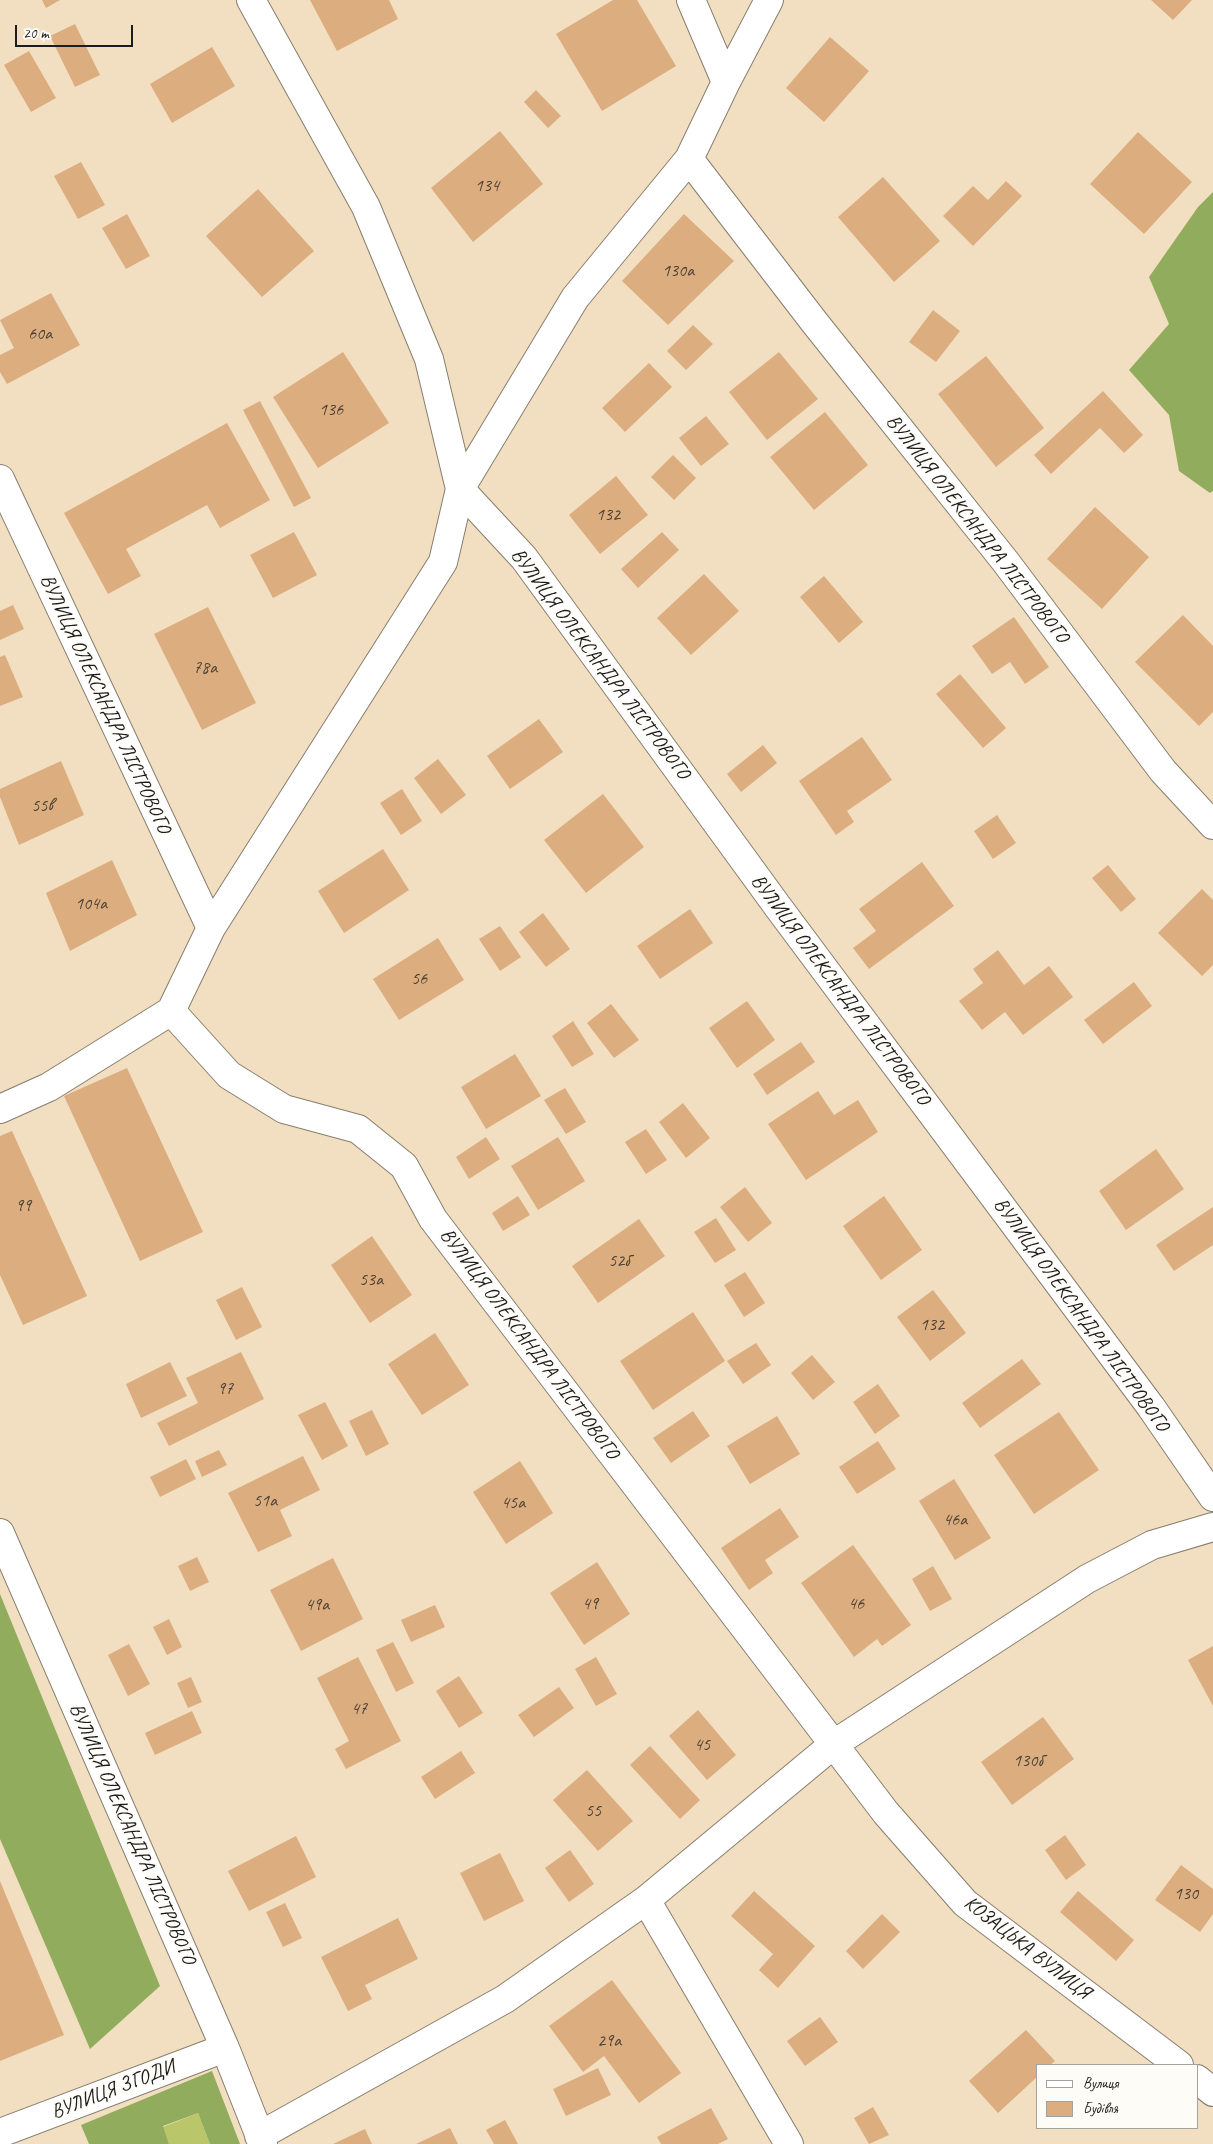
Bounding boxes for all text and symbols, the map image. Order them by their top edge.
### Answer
scale bar [18,15,135,47]
text: 20 m [23,24,49,43]
house number: 134 [475,175,499,197]
house number: 130а [662,260,694,282]
house number: 60а [28,323,52,345]
house number: 136 [319,399,343,421]
street label: ВУЛИЦЯ ОЛЕКСАНДРА ЛІСТРОВОГО [880,410,1074,648]
house number: 132 [596,504,620,526]
street label: ВУЛИЦЯ ОЛЕКСАНДРА ЛІСТРОВОГО [505,544,695,784]
street label: ВУЛИЦЯ ОЛЕКСАНДРА ЛІСТРОВОГО [34,571,176,837]
house number: 78а [193,657,217,679]
house number: 55в [31,795,53,817]
street label: ВУЛИЦЯ ОЛЕКСАНДРА ЛІСТРОВОГО [745,870,935,1110]
house number: 104а [75,893,107,915]
house number: 56 [411,968,427,990]
street label: ВУЛИЦЯ ОЛЕКСАНДРА ЛІСТРОВОГО [988,1193,1174,1437]
house number: 99 [15,1195,31,1217]
street label: ВУЛИЦЯ ОЛЕКСАНДРА ЛІСТРОВОГО [434,1224,624,1464]
house number: 52б [608,1250,630,1272]
house number: 53а [359,1269,383,1291]
house number: 132 [920,1314,944,1336]
house number: 97 [217,1378,233,1400]
house number: 51а [253,1490,277,1512]
house number: 45а [501,1492,525,1514]
house number: 46а [943,1509,967,1531]
house number: 49 [582,1593,598,1615]
house number: 46 [848,1593,864,1615]
house number: 49а [305,1594,329,1616]
house number: 47 [351,1698,367,1720]
street label: ВУЛИЦЯ ОЛЕКСАНДРА ЛІСТРОВОГО [63,1700,201,1968]
house number: 45 [694,1734,710,1756]
house number: 130б [1013,1750,1043,1772]
house number: 55 [585,1800,601,1822]
house number: 130 [1174,1883,1198,1905]
street label: КОЗАЦЬКА ВУЛИЦЯ [959,1891,1095,2005]
house number: 29а [597,2030,621,2052]
street label: ВУЛИЦЯ ЗГОДИ [48,2055,178,2125]
legend [1036,2064,1198,2129]
text: Вулиця [1083,2074,1119,2093]
text: Будівля [1083,2099,1118,2118]

